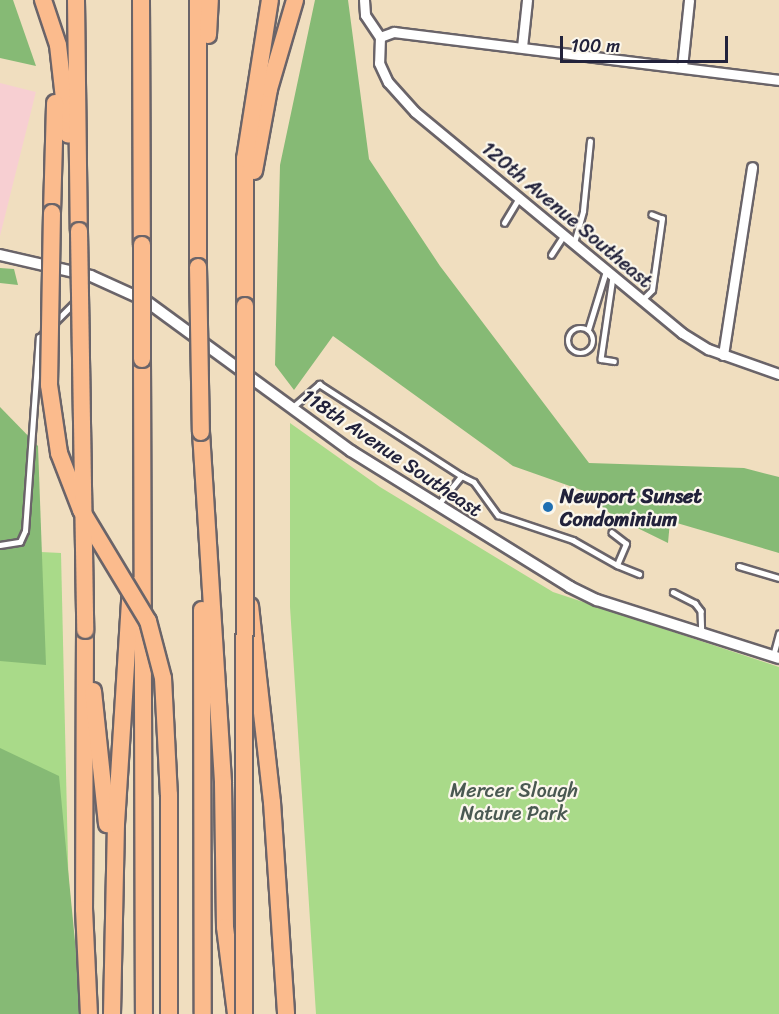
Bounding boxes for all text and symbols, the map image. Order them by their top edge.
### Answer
scale bar [563,24,731,62]
text: 100 m [571,30,620,62]
street label: 120th Avenue Southeast [477,137,657,293]
street label: 118th Avenue Southeast [297,384,487,522]
place label: Newport Sunset Condominium [560,484,702,531]
marker: Newport Sunset Condominium [541,500,555,514]
park label: Mercer Slough Nature Park [450,779,578,826]

